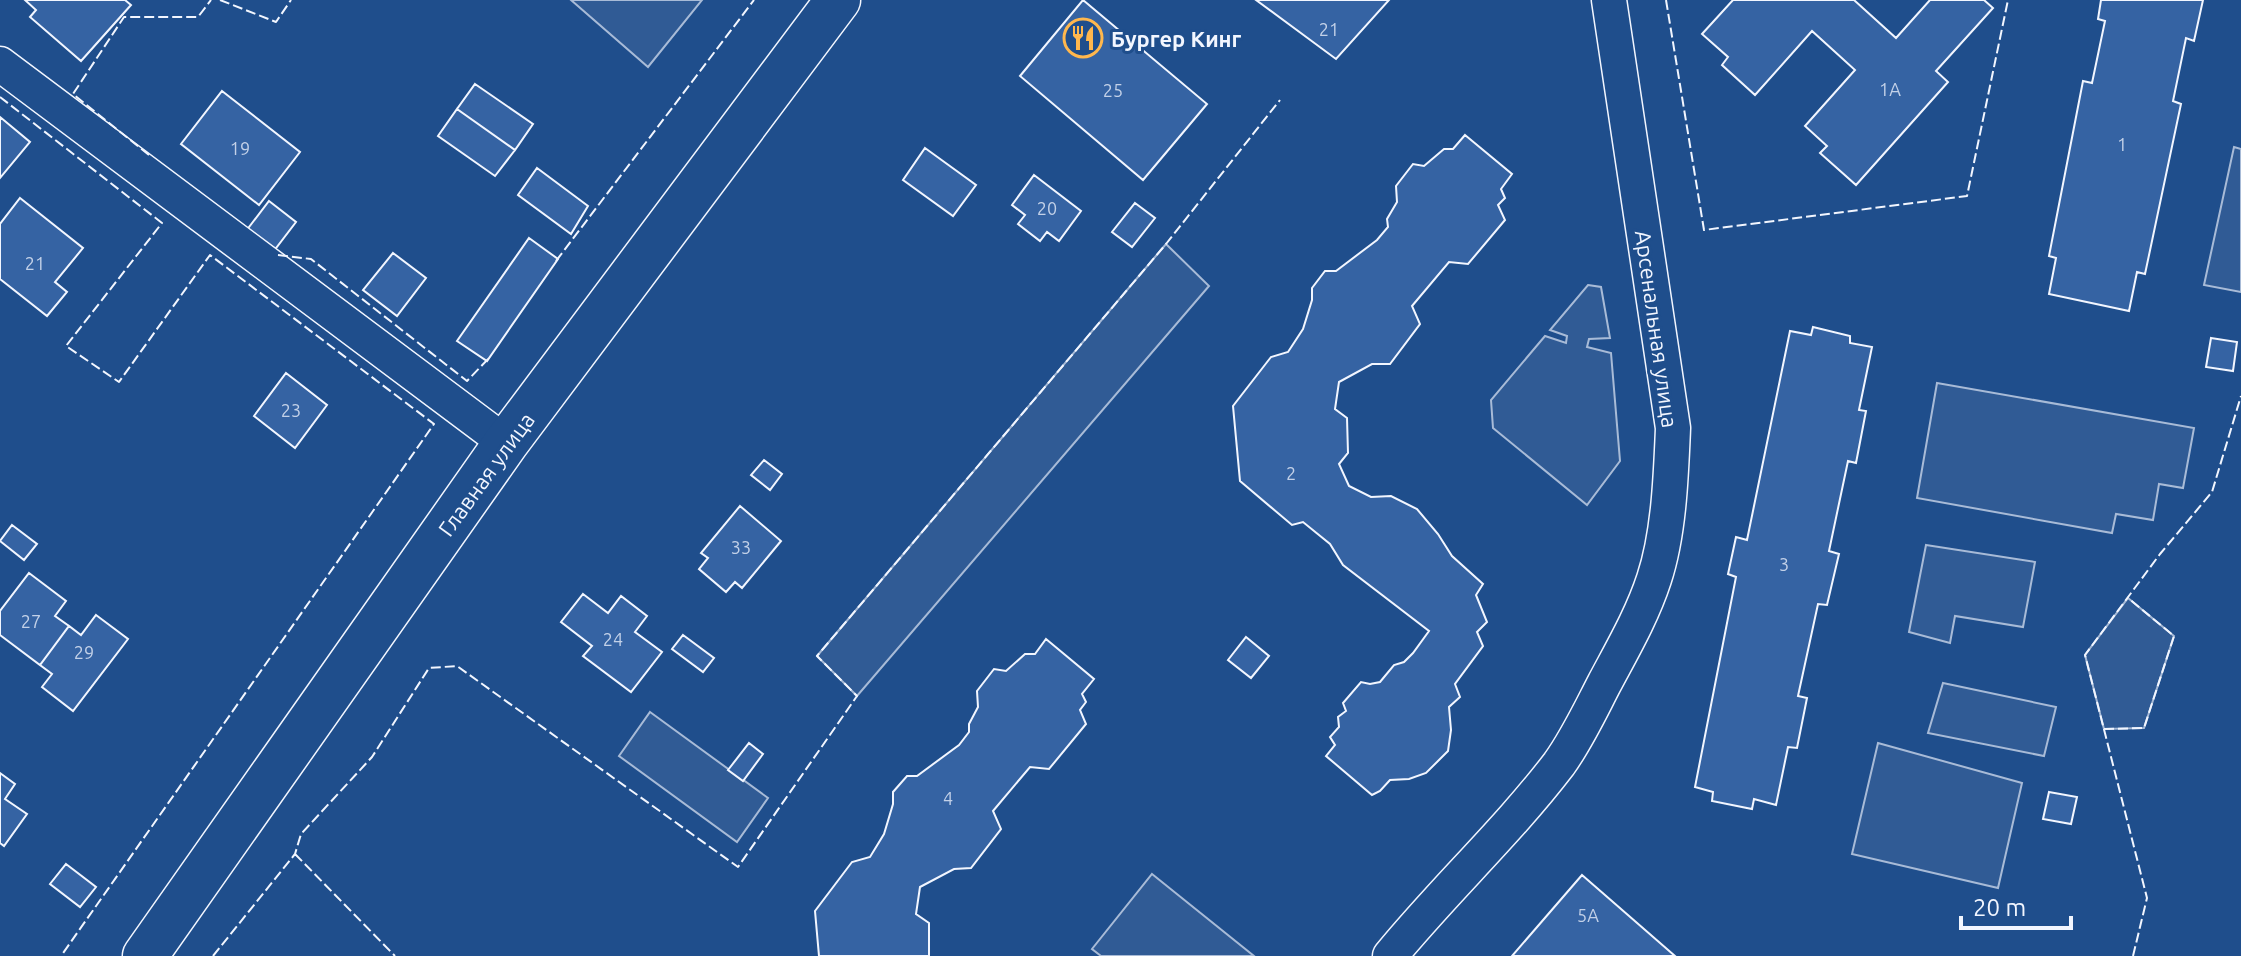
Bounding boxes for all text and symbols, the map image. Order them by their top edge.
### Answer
restaurant icon: Бургер Кинг [1062,17,1104,59]
house number: 21 [1319,19,1339,39]
place label: Бургер Кинг [1111,26,1242,51]
house number: 1А [1879,79,1901,99]
house number: 25 [1103,80,1123,100]
house number: 1 [2117,134,2127,154]
house number: 19 [230,138,250,158]
house number: 20 [1037,198,1057,218]
street label: Арсенальная улица [1631,229,1683,429]
house number: 21 [25,253,45,273]
house number: 23 [281,400,301,420]
street label: Главная улица [433,407,539,541]
house number: 2 [1286,463,1296,483]
house number: 33 [731,537,751,557]
house number: 3 [1779,554,1789,574]
house number: 27 [21,611,41,631]
house number: 24 [603,629,623,649]
house number: 29 [74,642,94,662]
house number: 4 [943,788,953,808]
scale bar [1961,880,2071,930]
text: 20 m [1973,894,2026,921]
house number: 5А [1577,905,1599,925]

